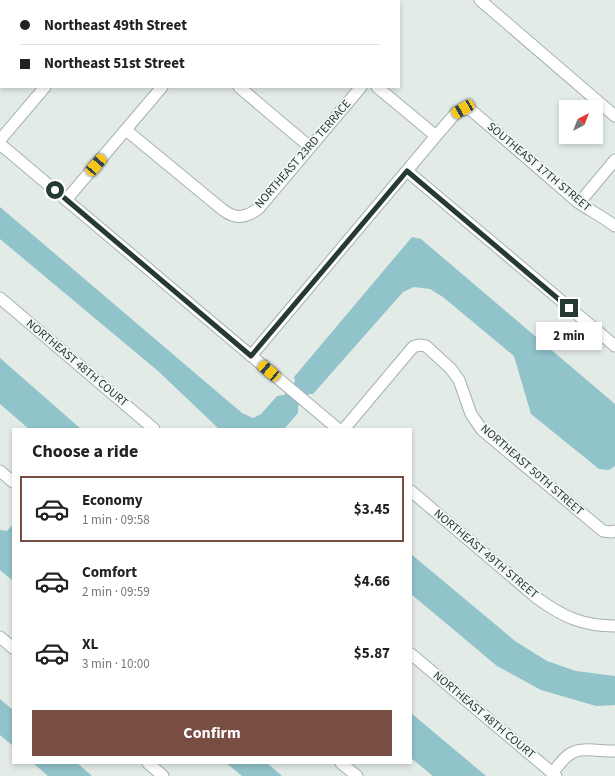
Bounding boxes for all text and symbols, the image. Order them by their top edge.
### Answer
text: Northeast 49th Street [44,15,187,36]
text: Northeast 51st Street [44,53,185,74]
street label: NORTHEAST 23RD TERRACE [251,96,355,212]
car [450,98,476,120]
north arrow [559,100,603,144]
map controls [559,100,603,144]
street label: SOUTHEAST 17TH STREET [483,118,595,216]
car [84,152,108,178]
route start [46,181,64,199]
route end [560,299,578,317]
street label: NORTHEAST 48TH COURT [22,315,132,411]
callout: 2 min [536,322,602,350]
text: 2 min [553,327,585,345]
car [256,359,282,383]
street label: NORTHEAST 50TH STREET [477,420,588,520]
text: Choose a ride [32,439,138,464]
text: Economy [82,490,143,511]
icon: car [34,491,70,527]
text: $3.45 [354,499,390,520]
street label: NORTHEAST 49TH STREET [430,505,542,603]
text: 1 min · 09:58 [82,511,150,529]
text: Comfort [82,562,137,583]
icon: car [34,563,70,599]
text: $4.66 [354,571,390,592]
text: 2 min · 09:59 [82,583,150,601]
text: XL [82,634,98,655]
icon: car [34,635,70,671]
text: $5.87 [354,643,390,664]
text: 3 min · 10:00 [82,655,150,673]
street label: NORTHEAST 48TH COURT [429,667,539,763]
button: Confirm [32,710,392,756]

